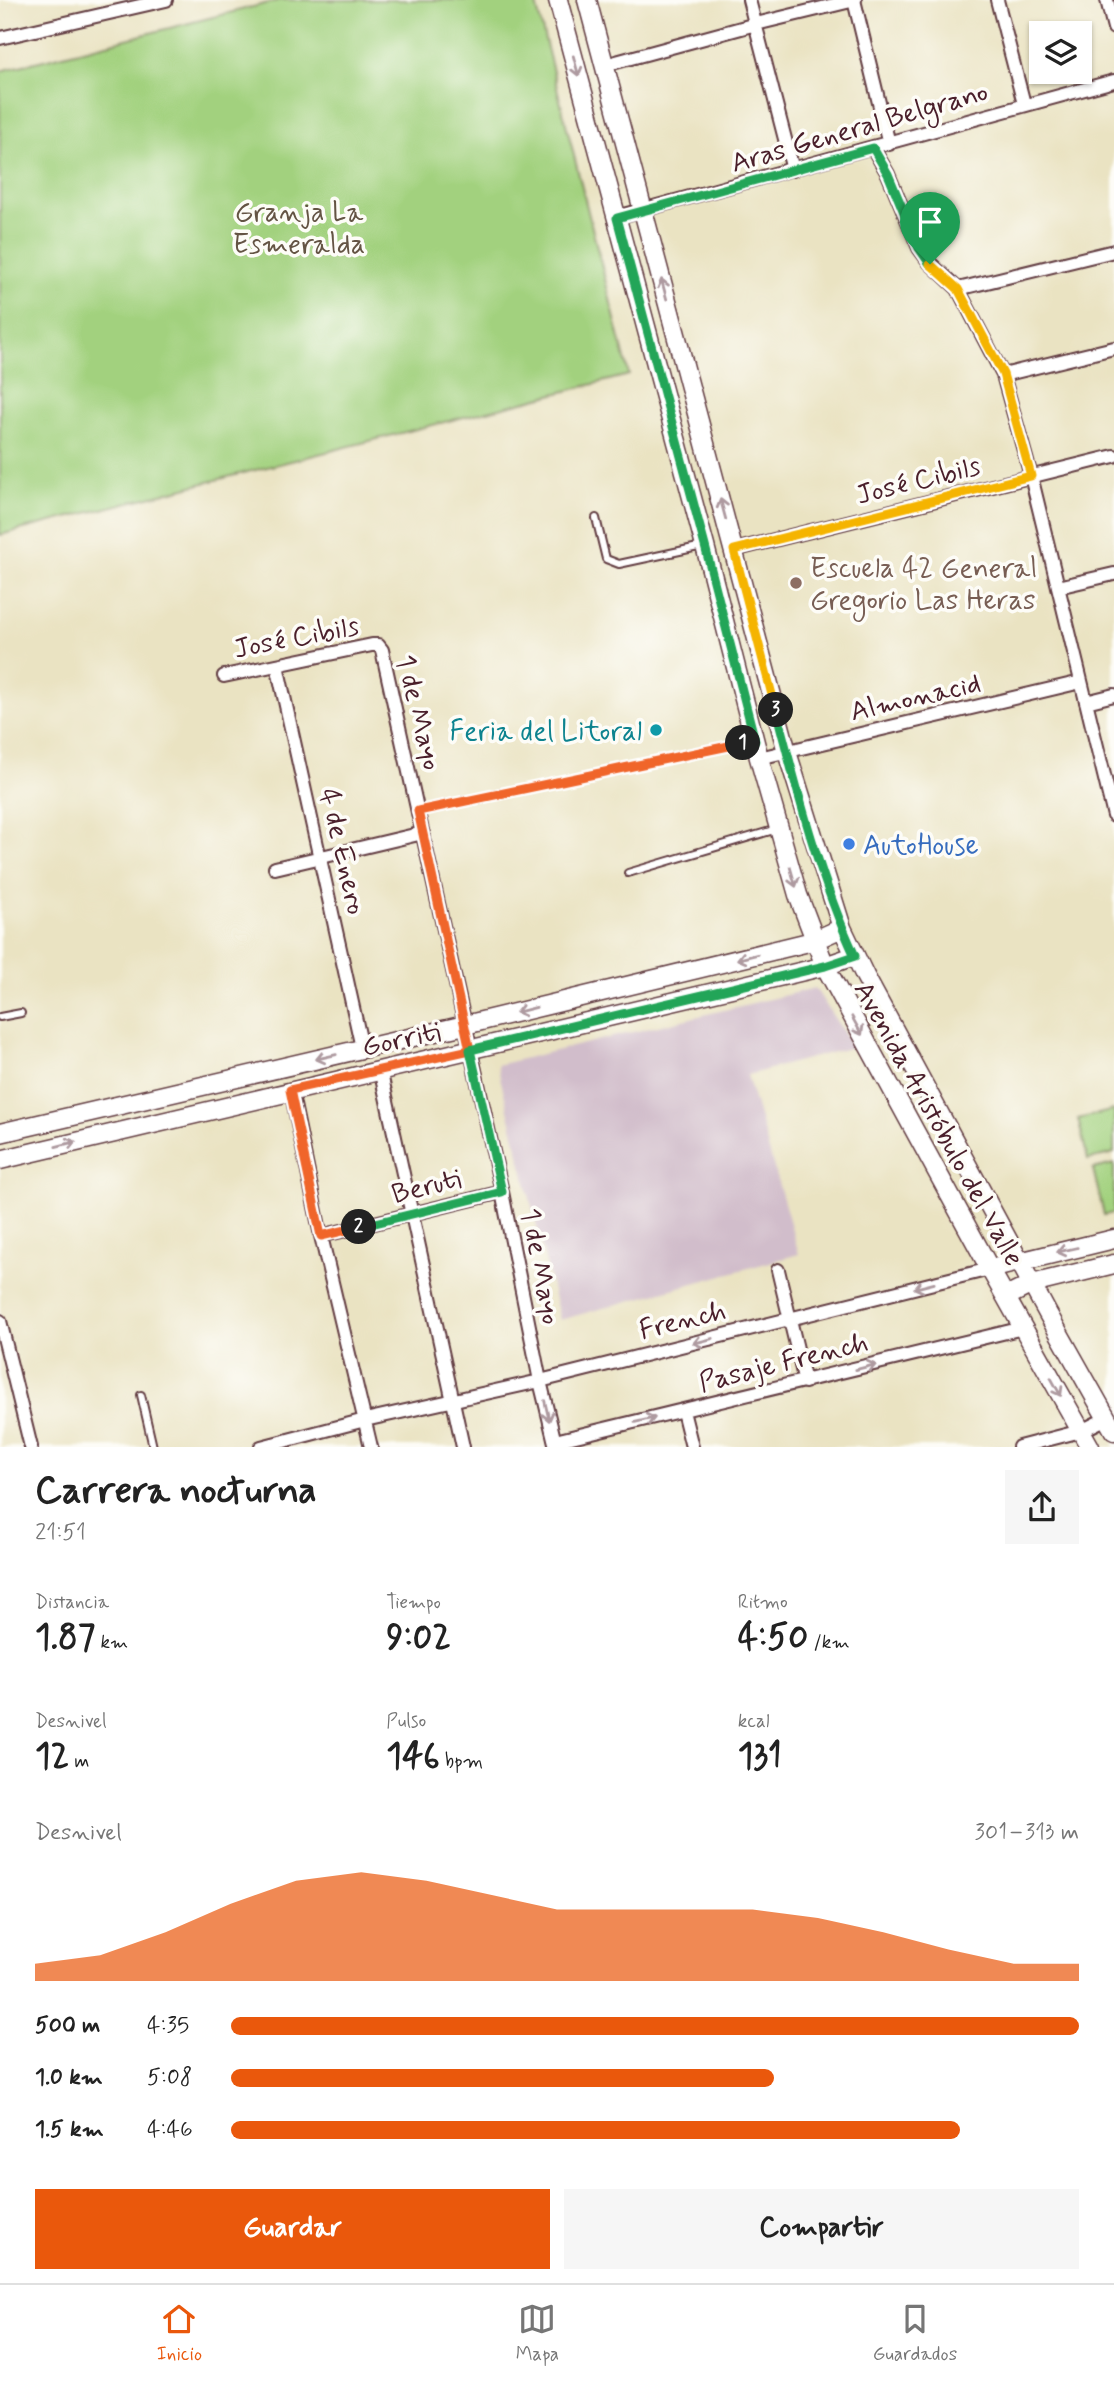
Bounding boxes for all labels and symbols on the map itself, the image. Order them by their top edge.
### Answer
one-way arrow [570,54,583,77]
street label: Aras General Belgrano [727,74,993,185]
pin [900,192,960,264]
park label: Granja La Esmeralda [233,195,365,264]
one-way arrow [657,278,670,300]
street label: José Cibils [853,448,984,515]
one-way arrow [715,498,728,520]
place label: Escuela 42 General Gregorio Las Heras [810,551,1037,622]
marker: Escuela 42 General Gregorio Las Heras [788,575,804,591]
street label: José Cibils [231,608,362,669]
street label: 1 de Mayo [385,651,450,774]
street label: Almonacid [847,665,985,731]
pin: 3 [758,692,794,728]
place label: Feria del Litoral [449,714,642,751]
marker: Feria del Litoral [648,722,664,738]
pin: 1 [726,726,760,760]
street label: 4 de Enero [309,785,374,918]
place label: AutoHouse [863,828,979,865]
marker: AutoHouse [841,836,857,852]
one-way arrow [787,866,800,888]
one-way arrow [736,951,759,964]
street label: Avenida Aristóbulo del Valle [844,975,1032,1273]
one-way arrow [515,1004,538,1017]
street label: Gorriti [359,1014,444,1067]
one-way arrow [851,1015,865,1036]
one-way arrow [315,1050,338,1064]
one-way arrow [54,1137,77,1150]
street label: Beruti [388,1161,465,1214]
street label: 1 de Mayo [510,1205,569,1328]
pin: 2 [342,1210,376,1244]
one-way arrow [1056,1243,1079,1257]
one-way arrow [913,1279,936,1293]
street label: French [635,1293,730,1350]
street label: Pasaje French [695,1325,872,1402]
one-way arrow [692,1335,715,1348]
one-way arrow [854,1359,877,1373]
one-way arrow [1050,1376,1063,1397]
one-way arrow [541,1399,555,1422]
one-way arrow [633,1413,656,1426]

